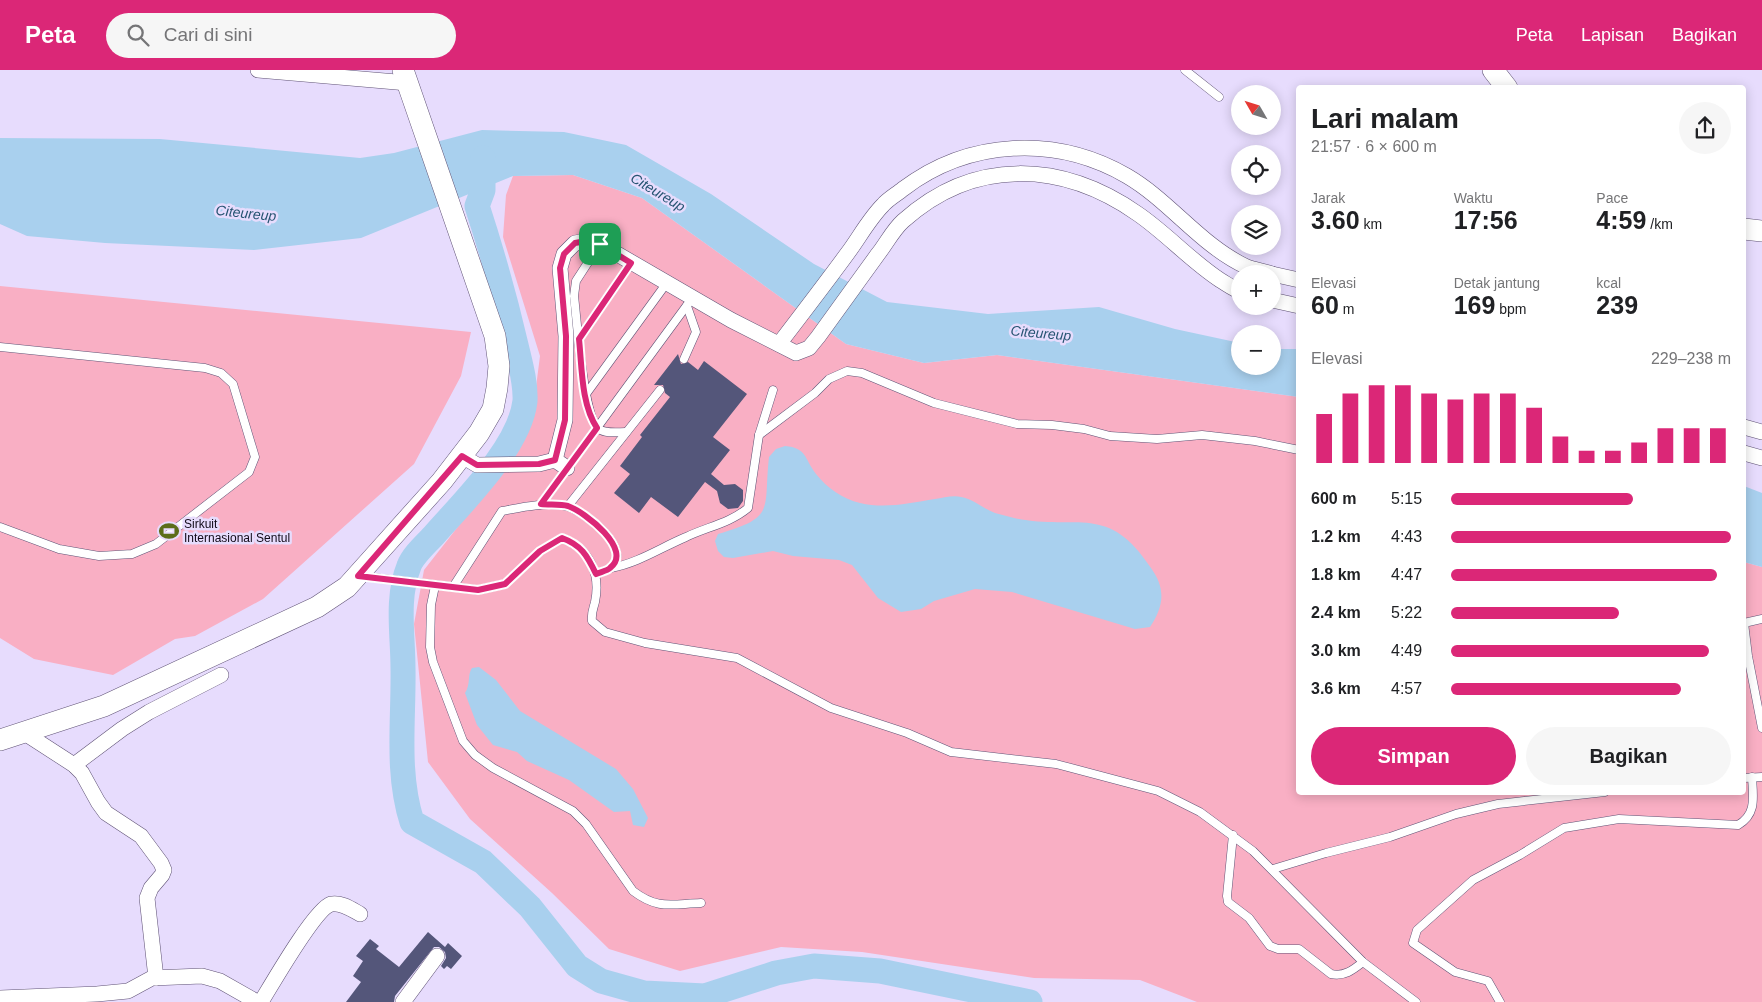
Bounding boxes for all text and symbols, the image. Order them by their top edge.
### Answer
search box [106,13,456,58]
text: Peta [25,21,76,48]
icon: search [124,21,152,49]
text: Cari di sini [164,24,252,45]
text: Peta [1516,25,1553,45]
text: Lapisan [1581,25,1644,45]
text: Bagikan [1672,25,1737,45]
north arrow [1231,85,1281,135]
map controls [1231,85,1281,375]
button: share [1679,102,1731,154]
text: Lari malam [1311,103,1459,134]
text: 21:57 · 6 × 600 m [1311,138,1437,155]
button: locate [1231,145,1281,195]
water label: Citeureup [628,170,688,215]
text: Jarak [1311,190,1345,206]
text: Waktu [1454,190,1493,206]
text: Pace [1596,190,1628,206]
water label: Citeureup [215,202,277,224]
button: layers [1231,205,1281,255]
text: 3.60 [1311,206,1360,234]
text: 17:56 [1454,206,1518,234]
text: 4:59 [1596,206,1646,234]
text: km [1360,216,1382,232]
text: /km [1646,216,1673,232]
pin [579,223,621,265]
icon: arrive [586,230,614,258]
button: + [1231,265,1281,315]
text: Elevasi [1311,275,1356,291]
text: Detak jantung [1454,275,1540,291]
text: kcal [1596,275,1621,291]
text: 60 [1311,291,1339,319]
text: 169 [1454,291,1495,319]
text: 239 [1596,291,1638,319]
text: m [1339,301,1354,317]
text: bpm [1495,301,1527,317]
water label: Citeureup [1010,322,1072,344]
button: − [1231,325,1281,375]
text: Elevasi [1311,350,1363,367]
text: 229–238 m [1651,350,1731,367]
text: 600 m [1311,490,1356,507]
text: 5:15 [1391,490,1422,507]
place label: Sirkuit Internasional Sentul [184,517,290,545]
sports icon: Sirkuit Internasional Sentul [158,520,180,542]
text: 1.2 km [1311,528,1361,545]
text: 4:43 [1391,528,1422,545]
text: 1.8 km [1311,566,1361,583]
text: 4:47 [1391,566,1422,583]
text: 2.4 km [1311,604,1361,621]
text: 5:22 [1391,604,1422,621]
text: 3.0 km [1311,642,1361,659]
text: 4:49 [1391,642,1422,659]
text: 3.6 km [1311,680,1361,697]
text: 4:57 [1391,680,1422,697]
button: Simpan [1311,727,1516,785]
button: Bagikan [1526,727,1731,785]

